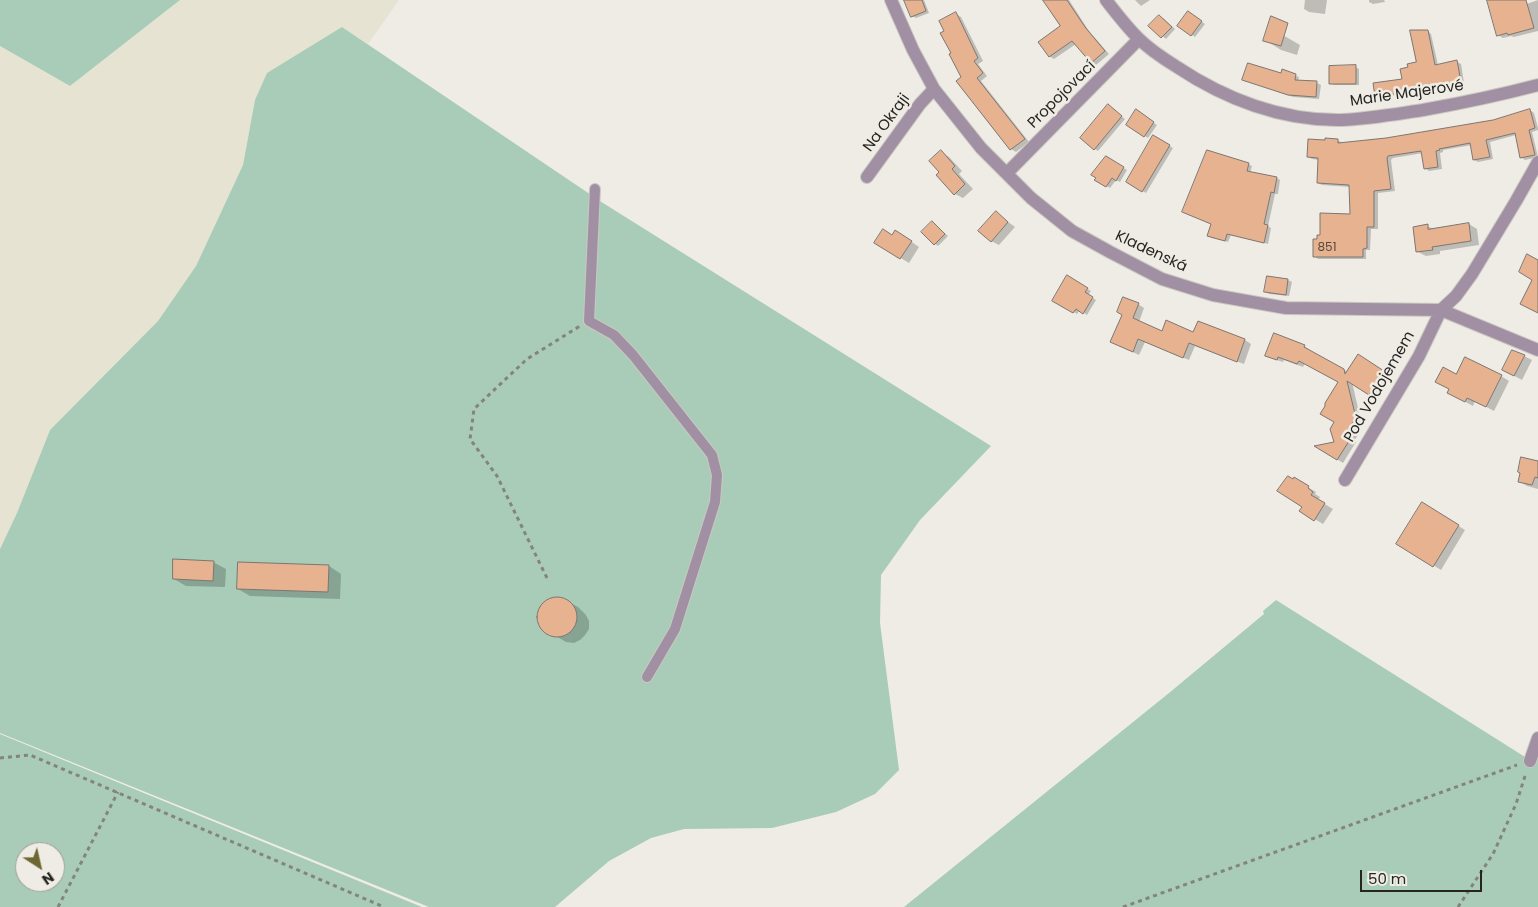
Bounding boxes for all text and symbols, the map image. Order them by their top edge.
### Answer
street label: Propojovací [1024,57,1100,133]
street label: Marie Majerové [1349,77,1465,111]
street label: Na Okraji [860,90,914,156]
street label: Kladenská [1112,227,1190,277]
house number: 851 [1318,241,1336,255]
street label: Pod Vodojemem [1341,328,1419,446]
north arrow [15,842,65,892]
scale bar [1363,860,1486,892]
text: N [38,867,58,890]
text: 50 m [1368,868,1406,889]

